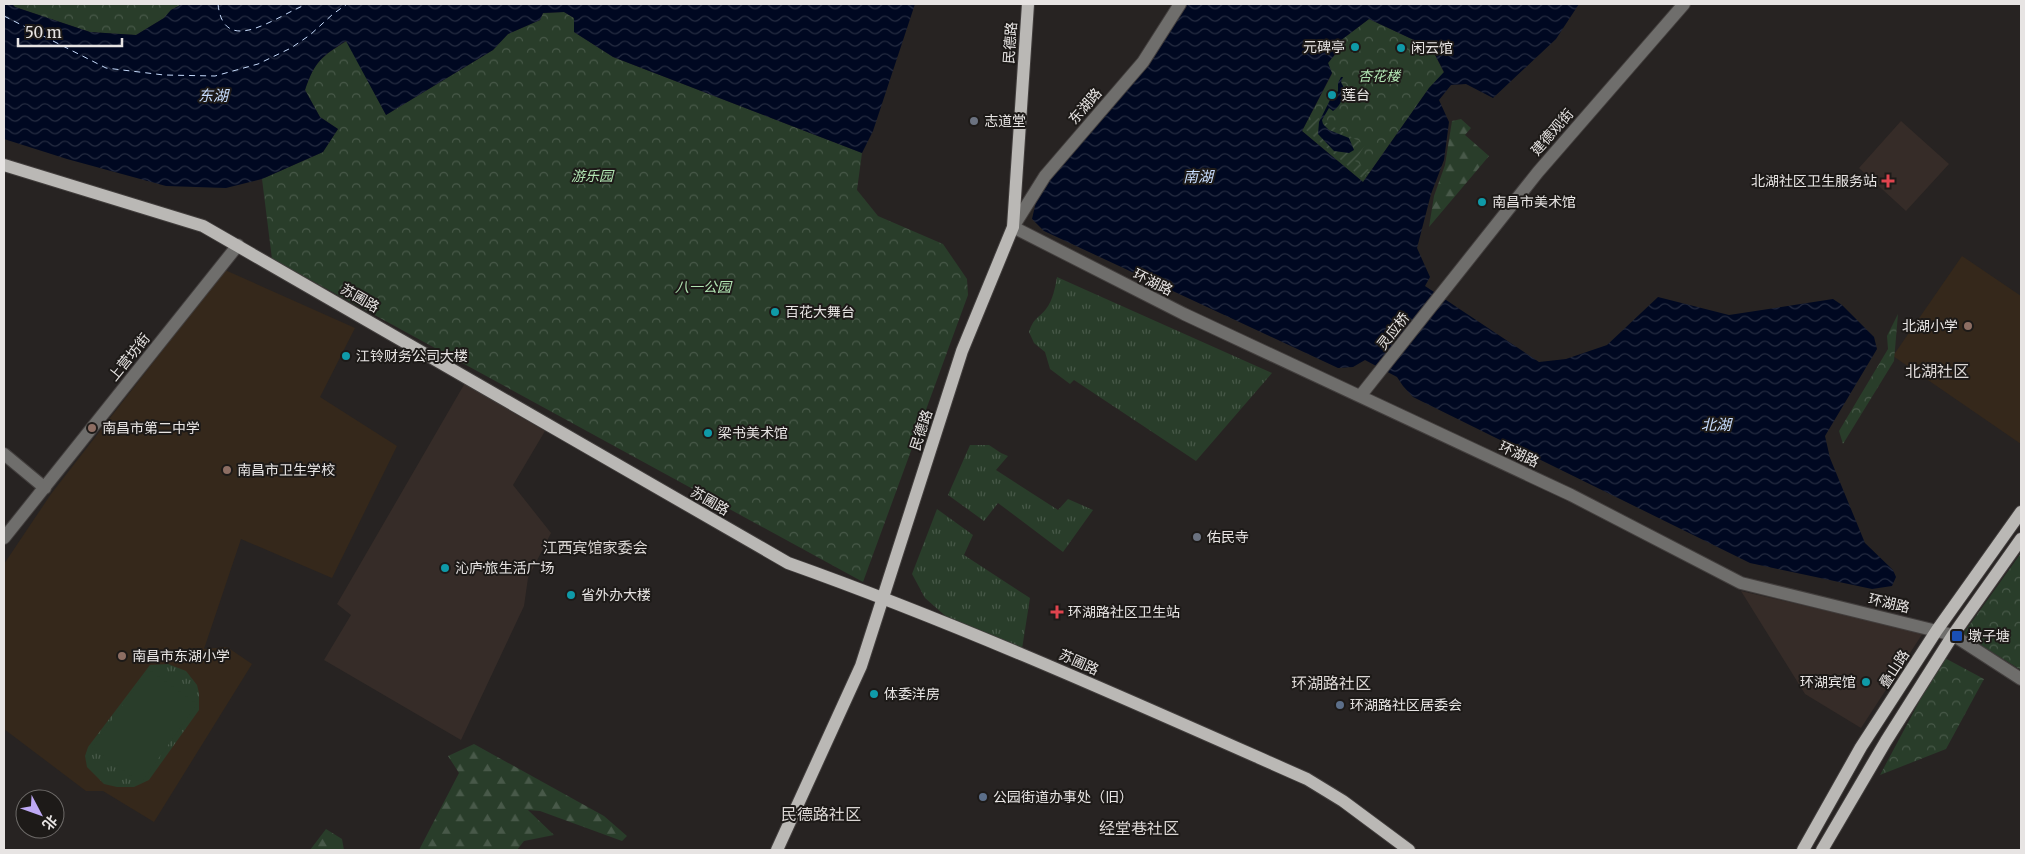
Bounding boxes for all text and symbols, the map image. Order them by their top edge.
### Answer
scale bar [18,15,121,47]
street label: 民德路 [1000,21,1020,65]
text: 50 m [25,23,62,42]
place label: 元碑亭 [1303,38,1345,56]
place label: 闲云馆 [1411,39,1453,57]
marker: 元碑亭 [1349,41,1361,53]
marker: 闲云馆 [1395,42,1407,54]
park label: 杏花楼 [1358,67,1402,85]
street label: 东湖路 [1064,84,1106,128]
water label: 东湖 [198,86,230,105]
place label: 莲台 [1342,86,1370,104]
marker: 莲台 [1326,89,1338,101]
street label: 建德观街 [1527,105,1577,159]
place label: 志道堂 [984,112,1026,130]
marker: 志道堂 [968,115,980,127]
park label: 游乐园 [571,167,615,185]
water label: 南湖 [1183,167,1215,186]
place label: 北湖社区卫生服务站 [1751,172,1877,190]
marker: 北湖社区卫生服务站 [1881,174,1895,188]
place label: 南昌市美术馆 [1492,193,1576,211]
marker: 南昌市美术馆 [1476,196,1488,208]
street label: 环湖路 [1130,265,1176,299]
park label: 八一公园 [675,278,733,296]
street label: 苏圃路 [337,280,383,316]
place label: 百花大舞台 [785,303,855,321]
marker: 百花大舞台 [769,306,781,318]
street label: 灵应桥 [1373,309,1413,353]
place label: 北湖小学 [1902,317,1958,335]
marker: 北湖小学 [1962,320,1974,332]
street label: 上营坊街 [104,330,154,384]
place label: 江铃财务公司大楼 [356,347,468,365]
marker: 江铃财务公司大楼 [340,350,352,362]
district label: 北湖社区 [1905,361,1969,381]
street label: 民德路 [906,407,936,453]
water label: 北湖 [1701,415,1733,434]
place label: 南昌市第二中学 [102,419,200,437]
marker: 南昌市第二中学 [86,422,98,434]
place label: 梁书美术馆 [718,424,788,442]
marker: 梁书美术馆 [702,427,714,439]
street label: 环湖路 [1496,437,1542,471]
place label: 南昌市卫生学校 [237,461,335,479]
marker: 南昌市卫生学校 [221,464,233,476]
street label: 苏圃路 [687,483,733,519]
place label: 佑民寺 [1207,528,1249,546]
marker: 佑民寺 [1191,531,1203,543]
district label: 江西宾馆家委会 [542,538,648,557]
place label: 沁庐·旅生活广场 [455,559,555,577]
marker: 沁庐·旅生活广场 [439,562,451,574]
place label: 省外办大楼 [581,586,651,604]
marker: 省外办大楼 [565,589,577,601]
street label: 环湖路 [1867,590,1911,616]
place label: 环湖路社区卫生站 [1068,603,1180,621]
marker: 环湖路社区卫生站 [1050,605,1064,619]
place label: 墩子塘 [1968,627,2010,645]
marker: 墩子塘 [1950,629,1964,643]
street label: 苏圃路 [1056,645,1102,679]
street label: 叠山路 [1875,646,1913,692]
place label: 南昌市东湖小学 [132,647,230,665]
marker: 南昌市东湖小学 [116,650,128,662]
district label: 环湖路社区 [1291,673,1371,693]
place label: 环湖宾馆 [1800,673,1856,691]
marker: 环湖宾馆 [1860,676,1872,688]
place label: 体委洋房 [884,685,940,703]
marker: 体委洋房 [868,688,880,700]
place label: 环湖路社区居委会 [1350,696,1462,714]
marker: 环湖路社区居委会 [1334,699,1346,711]
place label: 公园街道办事处（旧） [993,788,1133,806]
north arrow [15,789,65,839]
marker: 公园街道办事处（旧） [977,791,989,803]
district label: 民德路社区 [781,804,861,824]
text: 北 [38,811,61,834]
district label: 经堂巷社区 [1099,818,1179,838]

